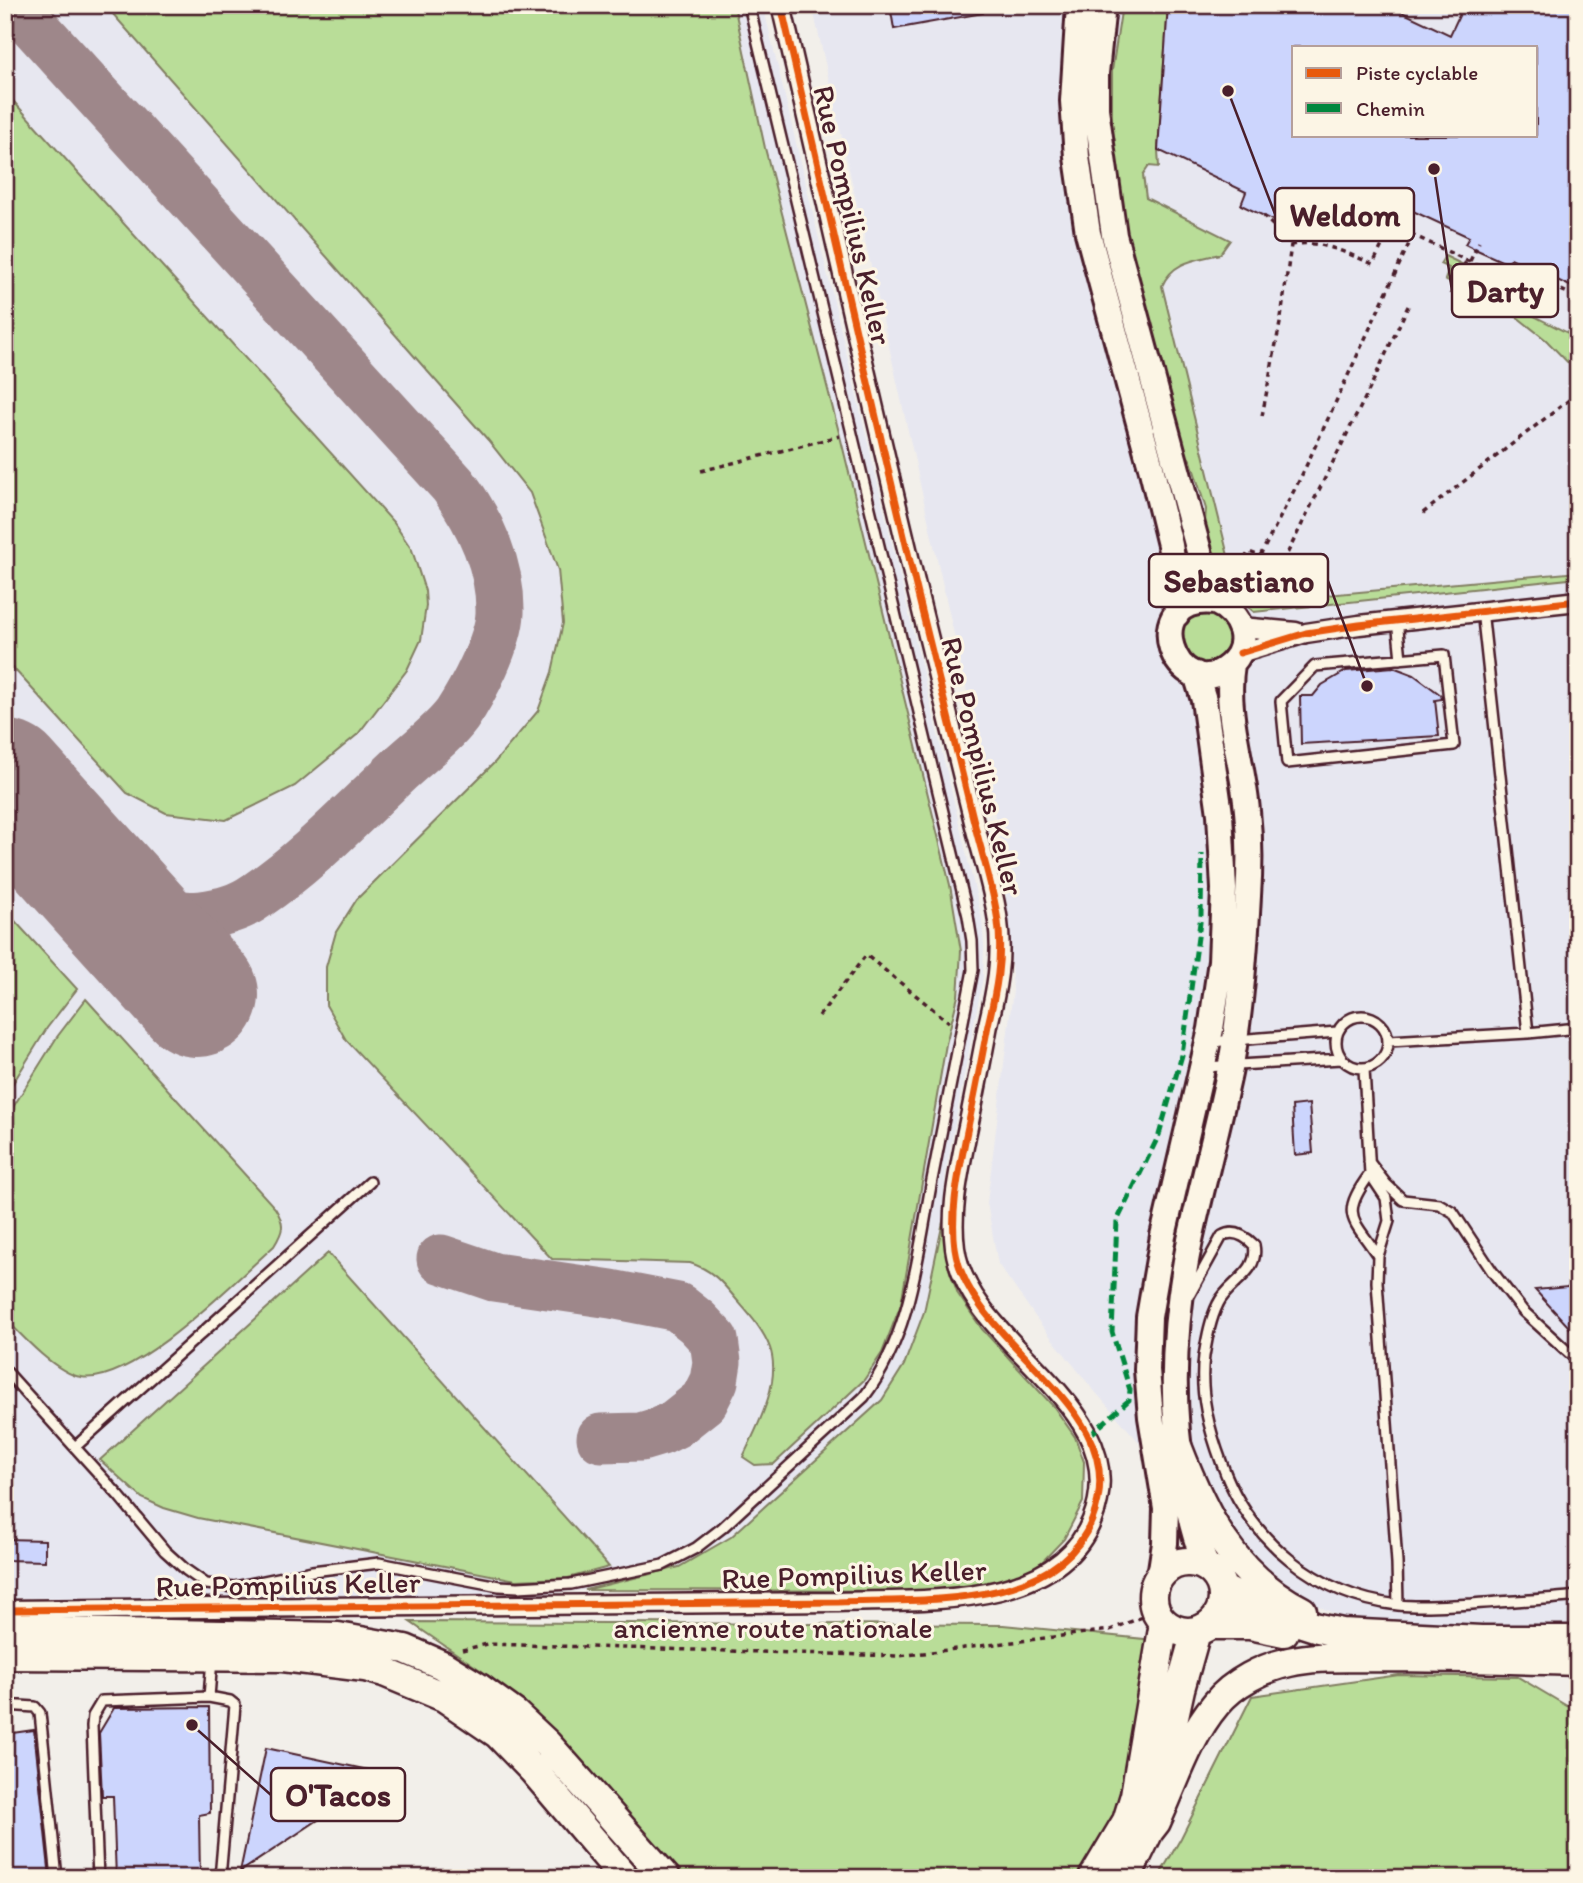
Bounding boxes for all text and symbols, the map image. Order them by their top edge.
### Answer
legend [1292,46,1538,136]
text: Piste cyclable [1356,60,1478,85]
street label: Rue Pompilius Keller [805,82,901,348]
text: Chemin [1356,96,1425,121]
callout: Weldom [1275,188,1414,241]
text: Weldom [1290,196,1401,234]
callout: Darty [1452,264,1558,317]
text: Darty [1466,272,1545,310]
callout: Sebastiano [1149,554,1328,607]
text: Sebastiano [1163,562,1315,600]
street label: Rue Pompilius Keller [933,633,1033,899]
street label: Rue Pompilius Keller [721,1551,987,1597]
street label: Rue Pompilius Keller [155,1563,421,1605]
street label: ancienne route nationale [613,1609,933,1646]
callout: O'Tacos [271,1768,405,1821]
text: O'Tacos [285,1776,391,1814]

